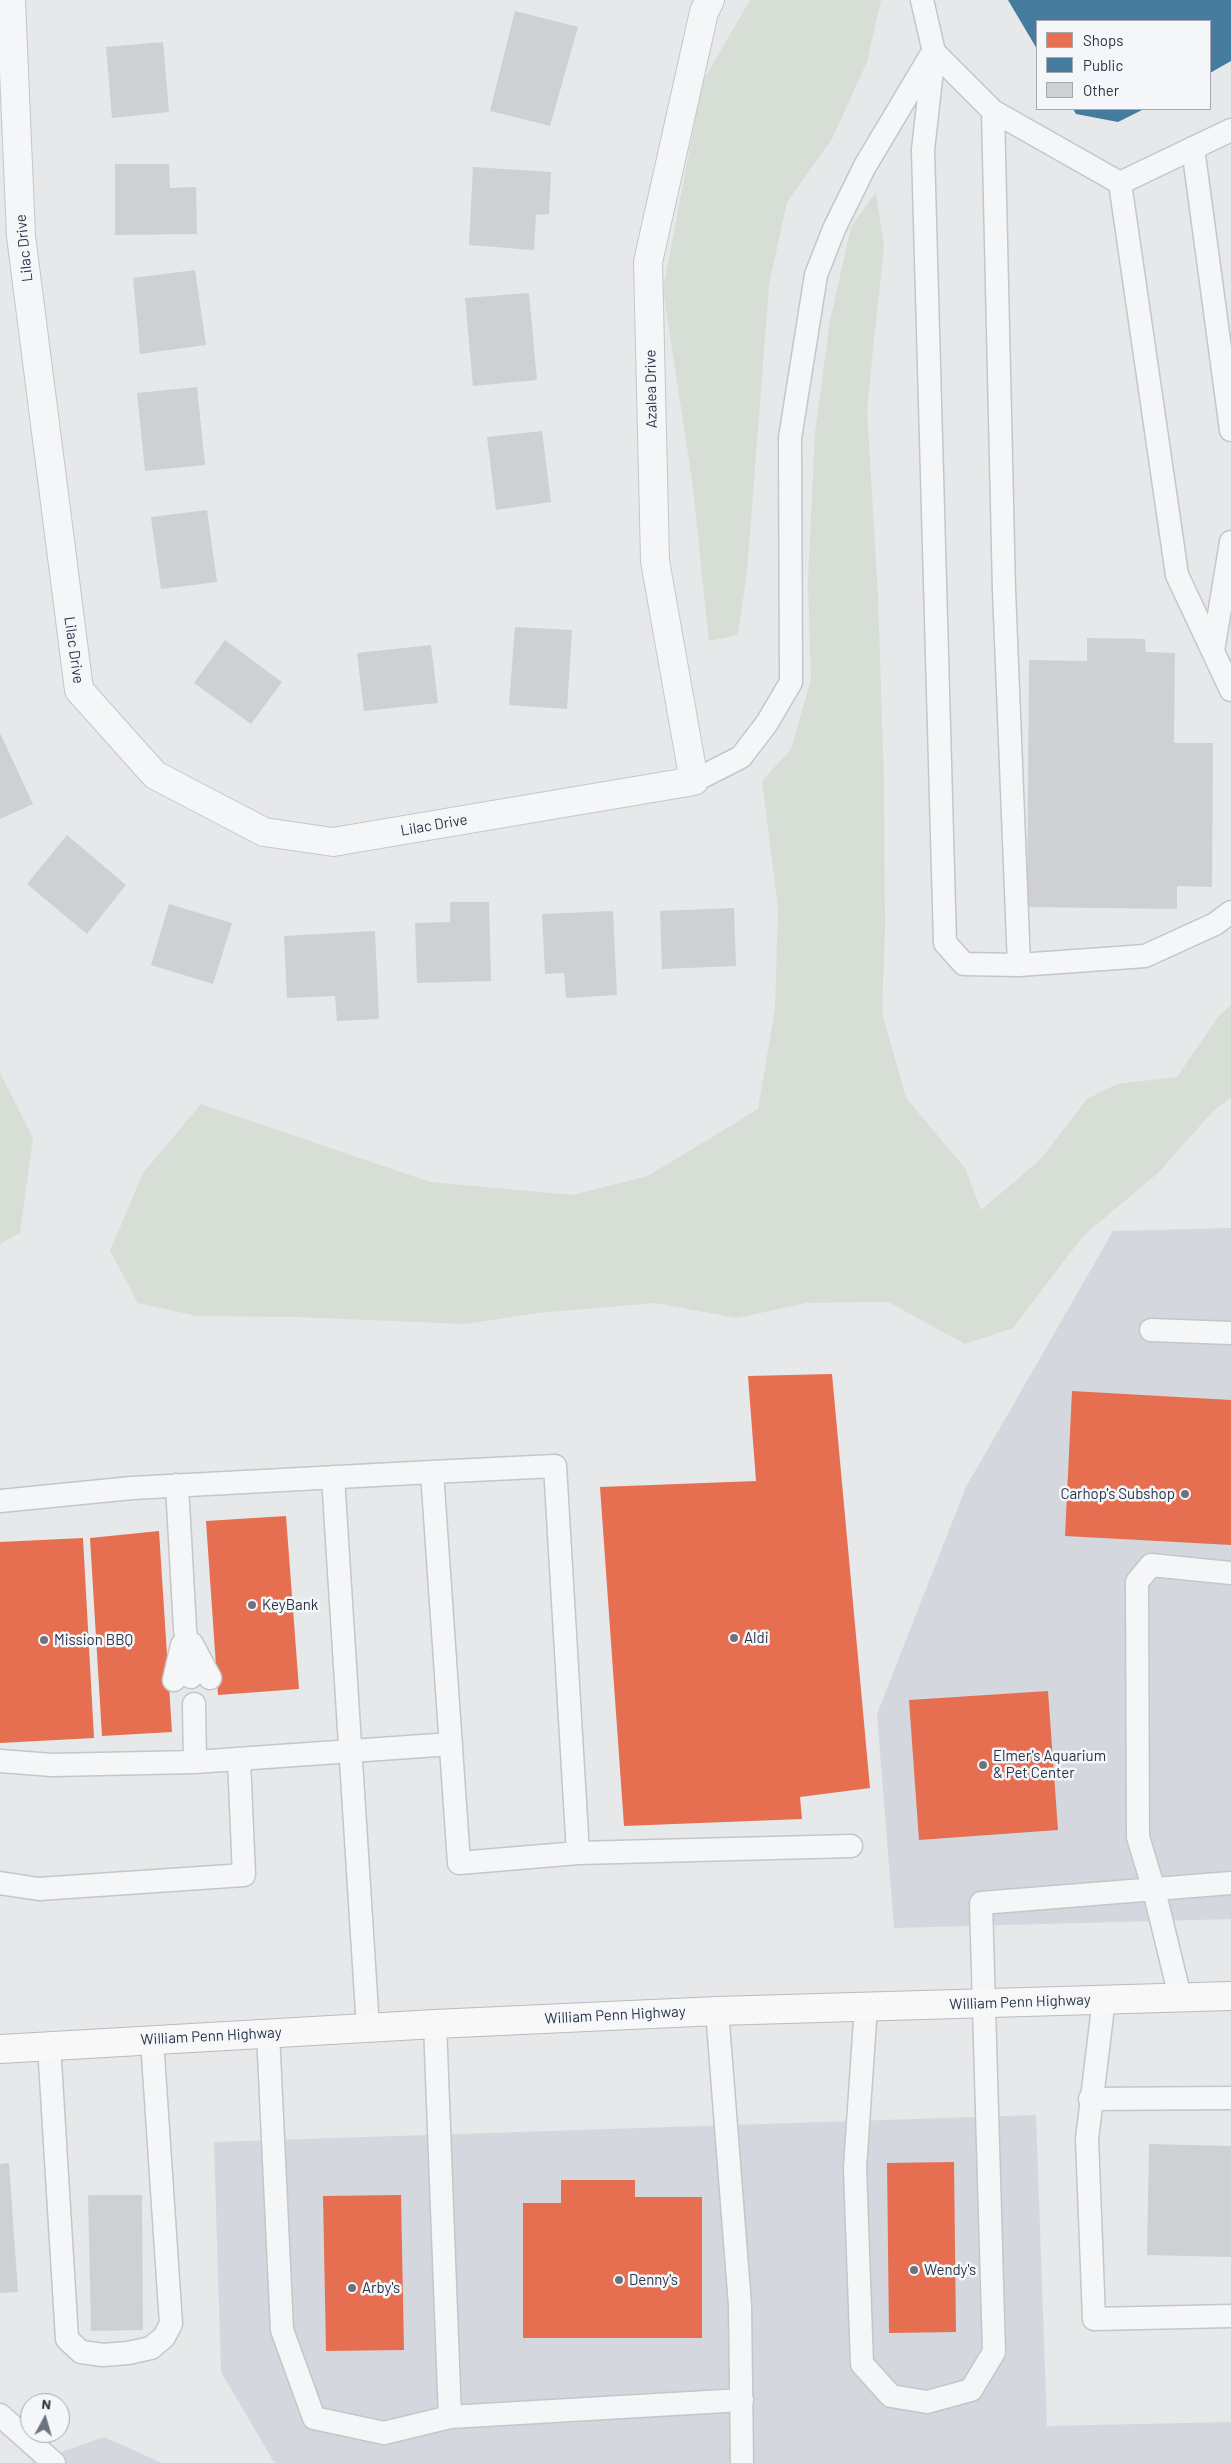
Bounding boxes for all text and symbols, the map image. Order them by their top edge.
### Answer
legend [1036,20,1211,110]
text: Shops [1083,31,1123,49]
text: Public [1083,56,1123,74]
text: Other [1083,81,1119,99]
street label: Lilac Drive [12,213,36,283]
street label: Azalea Drive [641,349,661,429]
street label: Lilac Drive [60,615,88,685]
street label: Lilac Drive [399,810,469,840]
place label: Carhop's Subshop [1060,1485,1175,1503]
marker: Carhop's Subshop [1179,1488,1191,1500]
place label: KeyBank [262,1596,318,1614]
marker: KeyBank [246,1599,258,1611]
place label: Aldi [744,1629,769,1647]
place label: Mission BBQ [54,1631,133,1649]
marker: Aldi [728,1632,740,1644]
marker: Mission BBQ [38,1634,50,1646]
place label: Elmer's Aquarium & Pet Center [993,1747,1106,1782]
marker: Elmer's Aquarium & Pet Center [977,1759,989,1771]
street label: William Penn Highway [949,1991,1091,2013]
street label: William Penn Highway [544,2002,686,2028]
street label: William Penn Highway [140,2023,282,2049]
place label: Wendy's [924,2261,976,2279]
marker: Wendy's [908,2264,920,2276]
place label: Denny's [629,2271,678,2289]
marker: Denny's [613,2274,625,2286]
place label: Arby's [362,2279,400,2297]
marker: Arby's [346,2282,358,2294]
north arrow [20,2393,70,2443]
text: N [41,2395,52,2413]

